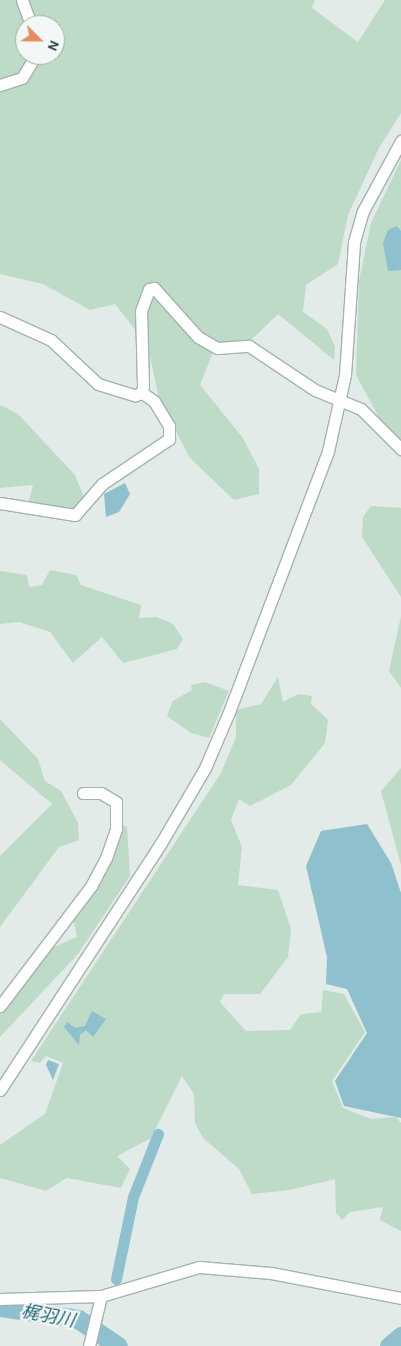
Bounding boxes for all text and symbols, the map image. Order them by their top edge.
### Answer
north arrow [15,15,65,65]
text: N [44,38,63,54]
water label: 梶羽川 [19,1300,77,1332]

